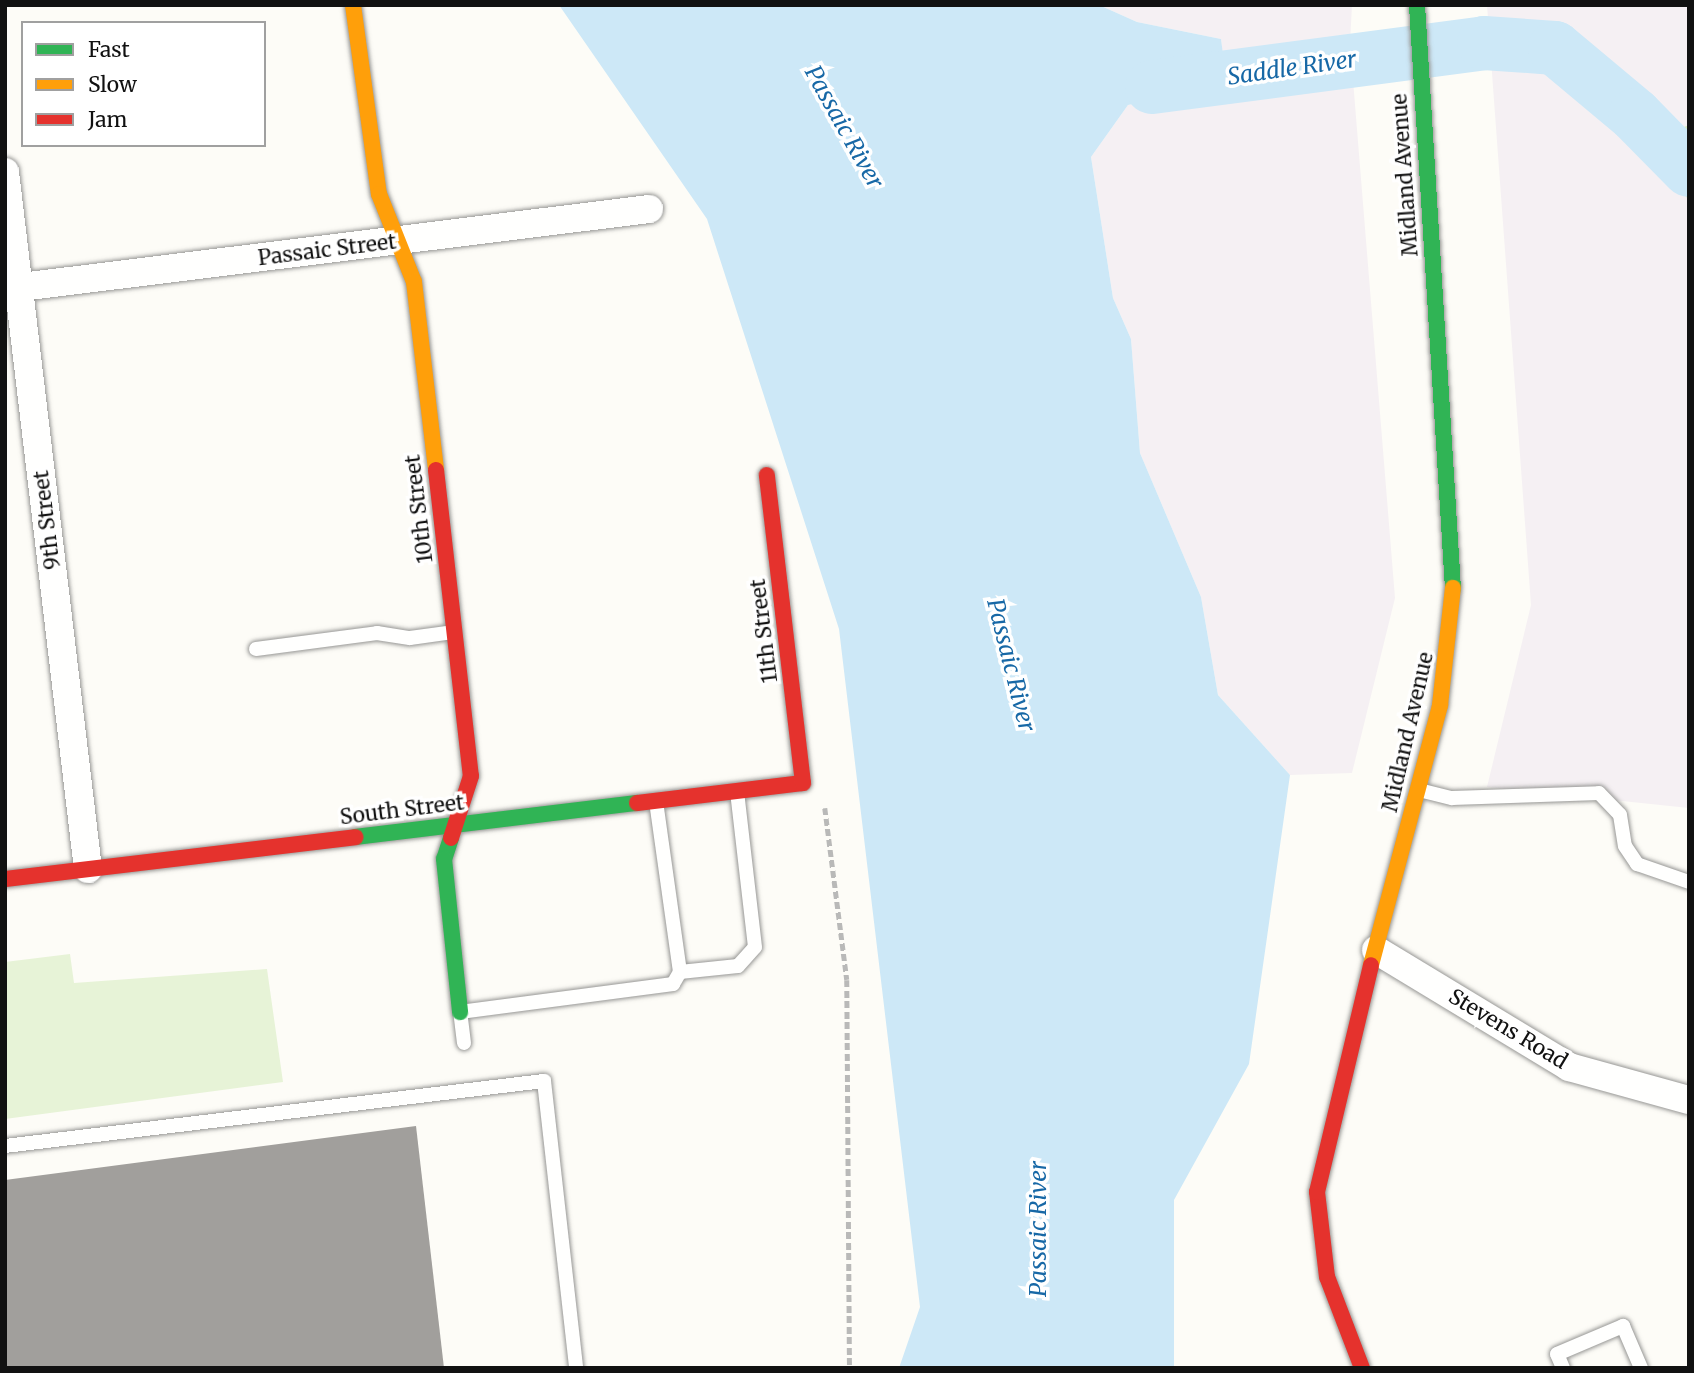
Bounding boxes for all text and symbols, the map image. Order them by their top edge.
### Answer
legend [21,21,266,147]
text: Fast [88,36,130,63]
water label: Saddle River [1226,45,1358,91]
water label: Passaic River [799,61,889,193]
text: Slow [88,71,137,98]
street label: Midland Avenue [1387,93,1423,257]
text: Jam [88,106,127,133]
street label: Passaic Street [256,229,398,271]
street label: 10th Street [400,453,438,565]
street label: 9th Street [28,469,66,571]
street label: 11th Street [745,578,783,684]
water label: Passaic River [981,596,1041,734]
street label: Midland Avenue [1377,650,1439,814]
street label: South Street [338,790,466,830]
street label: Stevens Road [1444,984,1572,1074]
water label: Passaic River [1024,1161,1052,1297]

